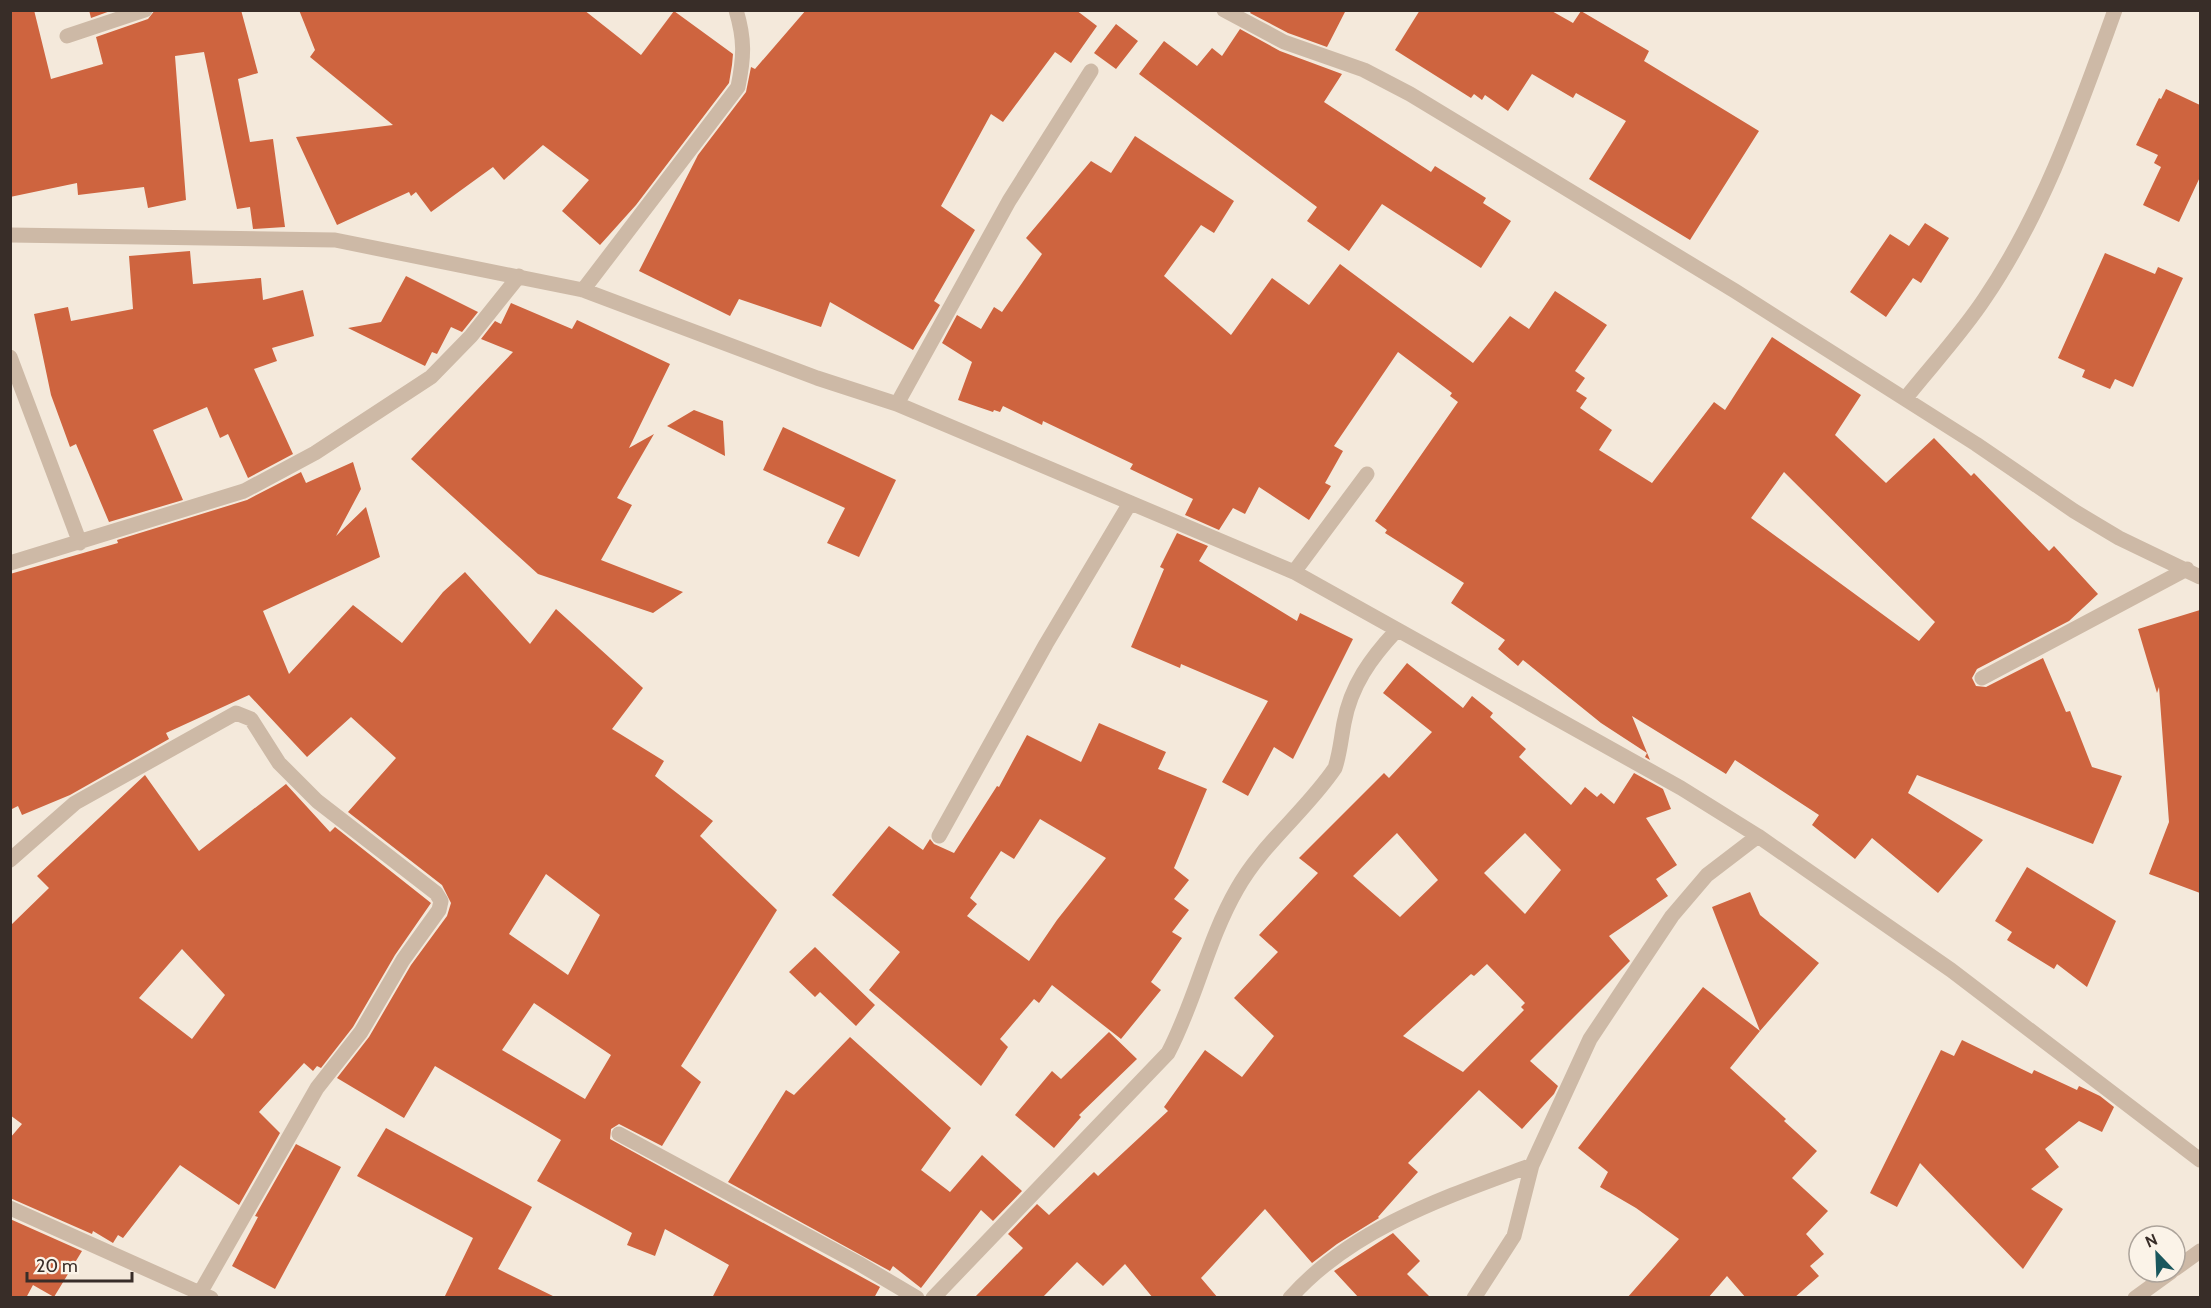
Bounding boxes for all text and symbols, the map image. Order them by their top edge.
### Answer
north arrow [2127,1224,2187,1284]
text: N [2142,1230,2160,1252]
scale bar [27,1245,132,1283]
text: 20 m [36,1255,78,1277]

